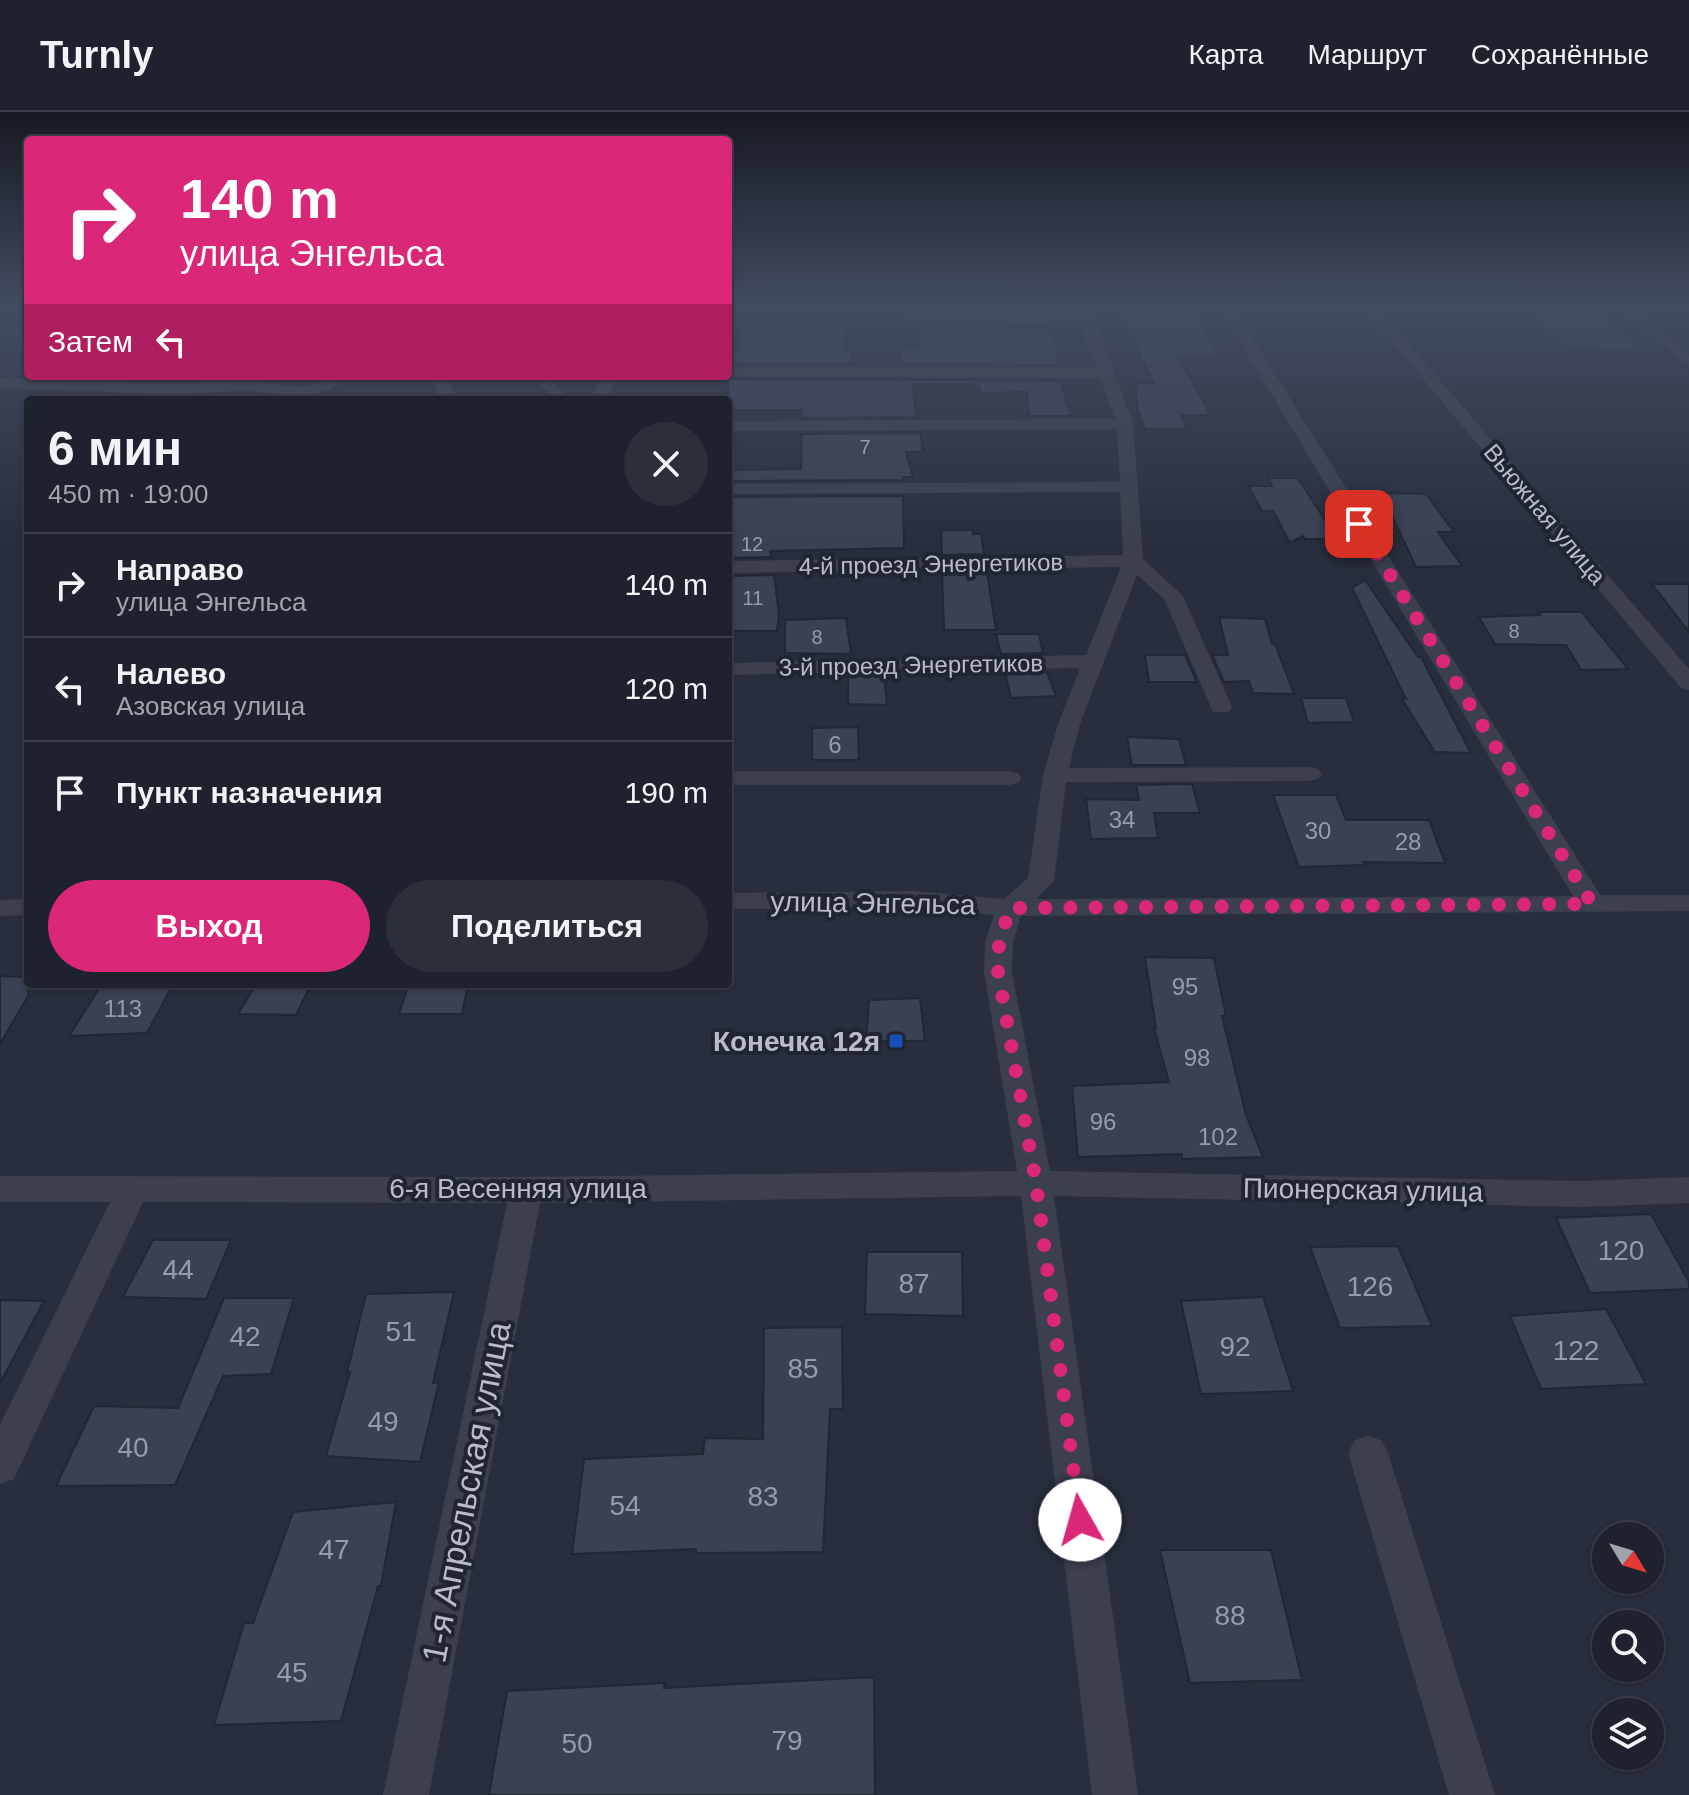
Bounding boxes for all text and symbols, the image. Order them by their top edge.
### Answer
text: Turnly [40,34,153,76]
text: Карта [1188,39,1263,70]
text: Маршрут [1307,39,1427,70]
text: Сохранённые [1471,39,1649,70]
text: 140 m [180,167,339,230]
icon: right [48,168,152,272]
text: улица Энгельса [180,233,444,274]
icon: left [149,320,193,364]
text: Затем [48,325,133,358]
text: 6 мин [48,422,182,475]
button: close [624,422,708,506]
house number: 7 [859,436,871,458]
street label: Вьюжная улица [1479,438,1612,590]
text: 450 m · 19:00 [48,479,208,509]
pin [1325,490,1393,558]
icon: arrive [1337,502,1381,546]
house number: 12 [741,533,763,555]
street label: 4-й проезд Энергетиков [799,548,1063,580]
text: Направо [116,553,244,586]
icon: right [48,563,92,607]
text: 140 m [625,568,708,601]
text: улица Энгельса [116,587,306,617]
house number: 11 [743,587,763,609]
house number: 8 [1508,620,1520,642]
house number: 8 [811,626,823,648]
street label: 3-й проезд Энергетиков [779,649,1043,681]
text: Налево [116,657,226,690]
icon: left [48,667,92,711]
text: 120 m [625,672,708,705]
text: Азовская улица [116,691,305,721]
house number: 6 [828,731,842,758]
icon: arrive [48,771,92,815]
text: Пункт назначения [116,776,383,809]
text: 190 m [625,776,708,809]
house number: 34 [1109,806,1135,833]
house number: 30 [1305,817,1331,844]
house number: 28 [1395,828,1421,855]
button: Выход [48,880,370,972]
button: Поделиться [386,880,708,972]
street label: улица Энгельса [770,886,976,920]
house number: 95 [1172,973,1198,1000]
house number: 113 [104,995,142,1022]
place label: Конечка 12я [713,1026,880,1057]
marker: Конечка 12я [887,1032,905,1050]
house number: 98 [1184,1044,1210,1071]
house number: 96 [1090,1108,1116,1135]
house number: 102 [1198,1123,1238,1150]
street label: Пионерская улица [1243,1172,1484,1208]
street label: 6-я Весенняя улица [389,1173,647,1204]
house number: 120 [1598,1235,1644,1266]
house number: 44 [162,1254,194,1285]
house number: 87 [898,1268,930,1299]
house number: 126 [1347,1271,1393,1302]
house number: 51 [385,1316,417,1347]
street label: 1-я Апрельская улица [414,1318,518,1666]
house number: 42 [229,1321,261,1352]
house number: 92 [1219,1331,1251,1362]
house number: 122 [1553,1335,1599,1366]
house number: 85 [787,1353,819,1384]
house number: 49 [367,1406,399,1437]
house number: 40 [117,1432,149,1463]
position arrow [1038,1478,1122,1562]
house number: 83 [747,1481,779,1512]
house number: 54 [609,1490,641,1521]
north arrow [1592,1522,1664,1594]
map controls [1592,1522,1664,1770]
house number: 47 [318,1534,350,1565]
house number: 88 [1214,1600,1246,1631]
button: search [1592,1610,1664,1682]
house number: 45 [276,1657,308,1688]
button: layers [1592,1698,1664,1770]
house number: 79 [771,1725,803,1756]
house number: 50 [561,1728,593,1759]

